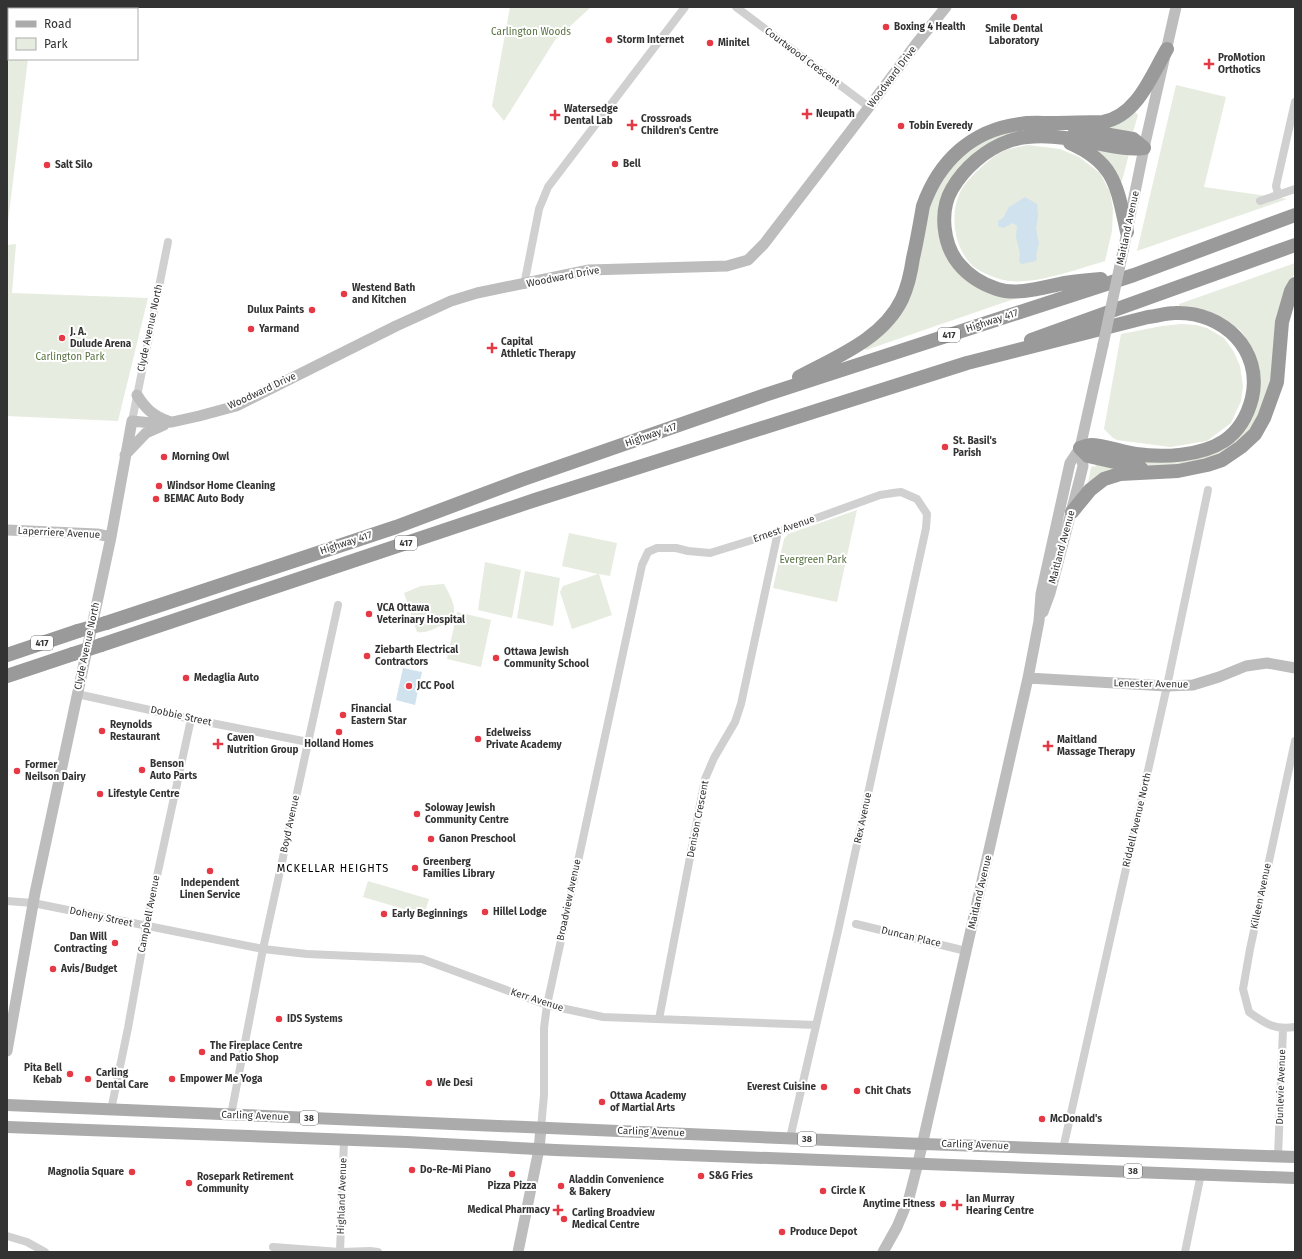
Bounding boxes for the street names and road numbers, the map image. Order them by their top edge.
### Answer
street label: Courtwood Crescent [762,25,842,89]
street label: Woodward Drive [865,44,919,110]
street label: Maitland Avenue [1114,190,1142,266]
street label: Woodward Drive [526,264,600,290]
street label: Clyde Avenue North [135,283,165,373]
street label: Highway 417 [964,307,1020,335]
road number: 417 [938,328,960,342]
street label: Woodward Drive [226,370,298,412]
street label: Highway 417 [623,420,679,449]
street label: Maitland Avenue [1046,509,1078,585]
street label: Ernest Avenue [752,513,816,545]
street label: Laperriere Avenue [17,525,101,541]
street label: Highway 417 [318,529,374,557]
road number: 417 [395,536,417,550]
street label: Clyde Avenue North [72,601,102,691]
road number: 417 [31,636,53,650]
street label: Lenester Avenue [1114,677,1188,691]
street label: Dobbie Street [149,704,213,728]
street label: Riddell Avenue North [1120,772,1154,868]
street label: Denison Crescent [685,779,711,859]
street label: Rex Avenue [852,791,874,845]
street label: Boyd Avenue [278,794,302,854]
street label: Maitland Avenue [966,854,994,930]
street label: Broadview Avenue [555,858,583,942]
street label: Killeen Avenue [1248,862,1274,930]
street label: Campbell Avenue [136,874,162,954]
street label: Doheny Street [68,904,134,930]
street label: Duncan Place [880,924,942,950]
street label: Kerr Avenue [509,986,565,1014]
street label: Dunlevie Avenue [1274,1049,1288,1125]
street label: Carling Avenue [221,1109,289,1123]
road number: 38 [300,1111,318,1125]
street label: Carling Avenue [617,1125,685,1139]
road number: 38 [798,1132,816,1146]
street label: Carling Avenue [941,1138,1009,1152]
street label: Highland Avenue [335,1157,349,1235]
road number: 38 [1124,1164,1142,1178]

